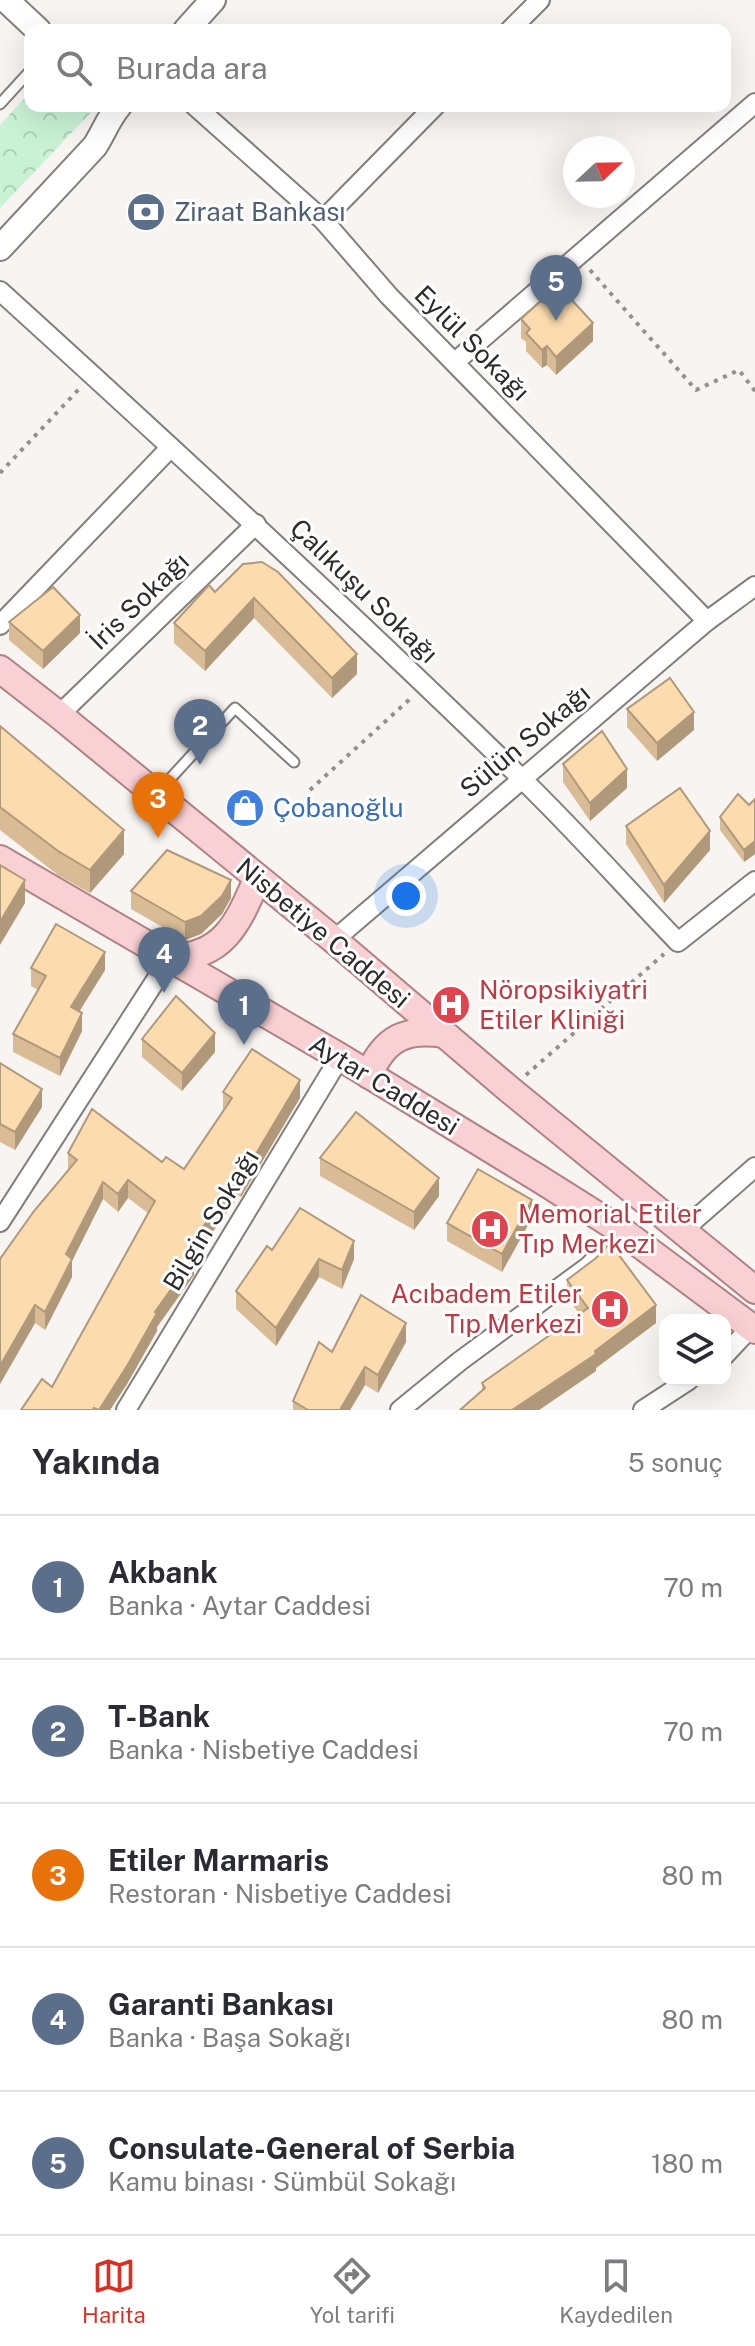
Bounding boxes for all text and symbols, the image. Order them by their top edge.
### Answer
search box [24,24,731,112]
icon: search [52,46,96,90]
text: Burada ara [116,50,268,86]
north arrow [563,136,635,208]
bank icon: Ziraat Bankası [125,191,167,233]
place label: Ziraat Bankası [174,196,346,227]
pin: 5 [530,255,582,321]
street label: Eylül Sokağı [408,279,536,407]
street label: Çalıkuşu Sokağı [284,512,445,669]
street label: İris Sokağı [82,546,195,656]
street label: Sülün Sokağı [453,677,596,804]
pin: 2 [174,699,226,765]
pin: 3 [132,772,184,838]
shop icon: Çobanoğlu [224,787,266,829]
place label: Çobanoğlu [273,792,404,823]
street label: Nisbetiye Caddesi [230,851,416,1014]
your location [386,876,426,916]
pin: 4 [138,927,190,993]
place label: Nöropsikiyatri Etiler Kliniği [479,974,648,1035]
pin: 1 [218,979,270,1045]
hospital icon: Nöropsikiyatri Etiler Kliniği [430,984,472,1026]
street label: Aytar Caddesi [304,1028,465,1141]
street label: Bilgin Sokağı [156,1144,265,1296]
place label: Memorial Etiler Tıp Merkezi [518,1198,702,1259]
hospital icon: Memorial Etiler Tıp Merkezi [469,1208,511,1250]
place label: Acıbadem Etiler Tıp Merkezi [391,1278,582,1339]
hospital icon: Acıbadem Etiler Tıp Merkezi [589,1288,631,1330]
map controls [659,1314,731,1386]
button: layers [659,1314,731,1386]
text: Yakında [32,1442,160,1482]
text: 5 sonuç [628,1447,723,1478]
text: Akbank [108,1554,218,1590]
text: 1 [52,1572,64,1603]
text: 70 m [663,1572,723,1603]
text: Banka · Aytar Caddesi [108,1590,371,1621]
text: T-Bank [108,1698,210,1734]
text: 2 [50,1716,66,1747]
text: 70 m [663,1716,723,1747]
text: Banka · Nisbetiye Caddesi [108,1734,419,1765]
text: Etiler Marmaris [108,1842,329,1878]
text: 3 [49,1860,67,1891]
text: 80 m [662,1860,723,1891]
text: Restoran · Nisbetiye Caddesi [108,1878,451,1909]
text: Garanti Bankası [108,1986,334,2022]
text: 4 [49,2004,67,2035]
text: 80 m [662,2004,723,2035]
text: Banka · Başa Sokağı [108,2022,351,2053]
text: Consulate-General of Serbia [108,2130,515,2166]
text: 5 [49,2148,67,2179]
text: 180 m [651,2148,723,2179]
text: Kamu binası · Sümbül Sokağı [108,2166,456,2197]
tab: Harita [82,2254,146,2328]
tab: Yol tarifi [310,2254,395,2328]
tab: Kaydedilen [559,2254,673,2328]

